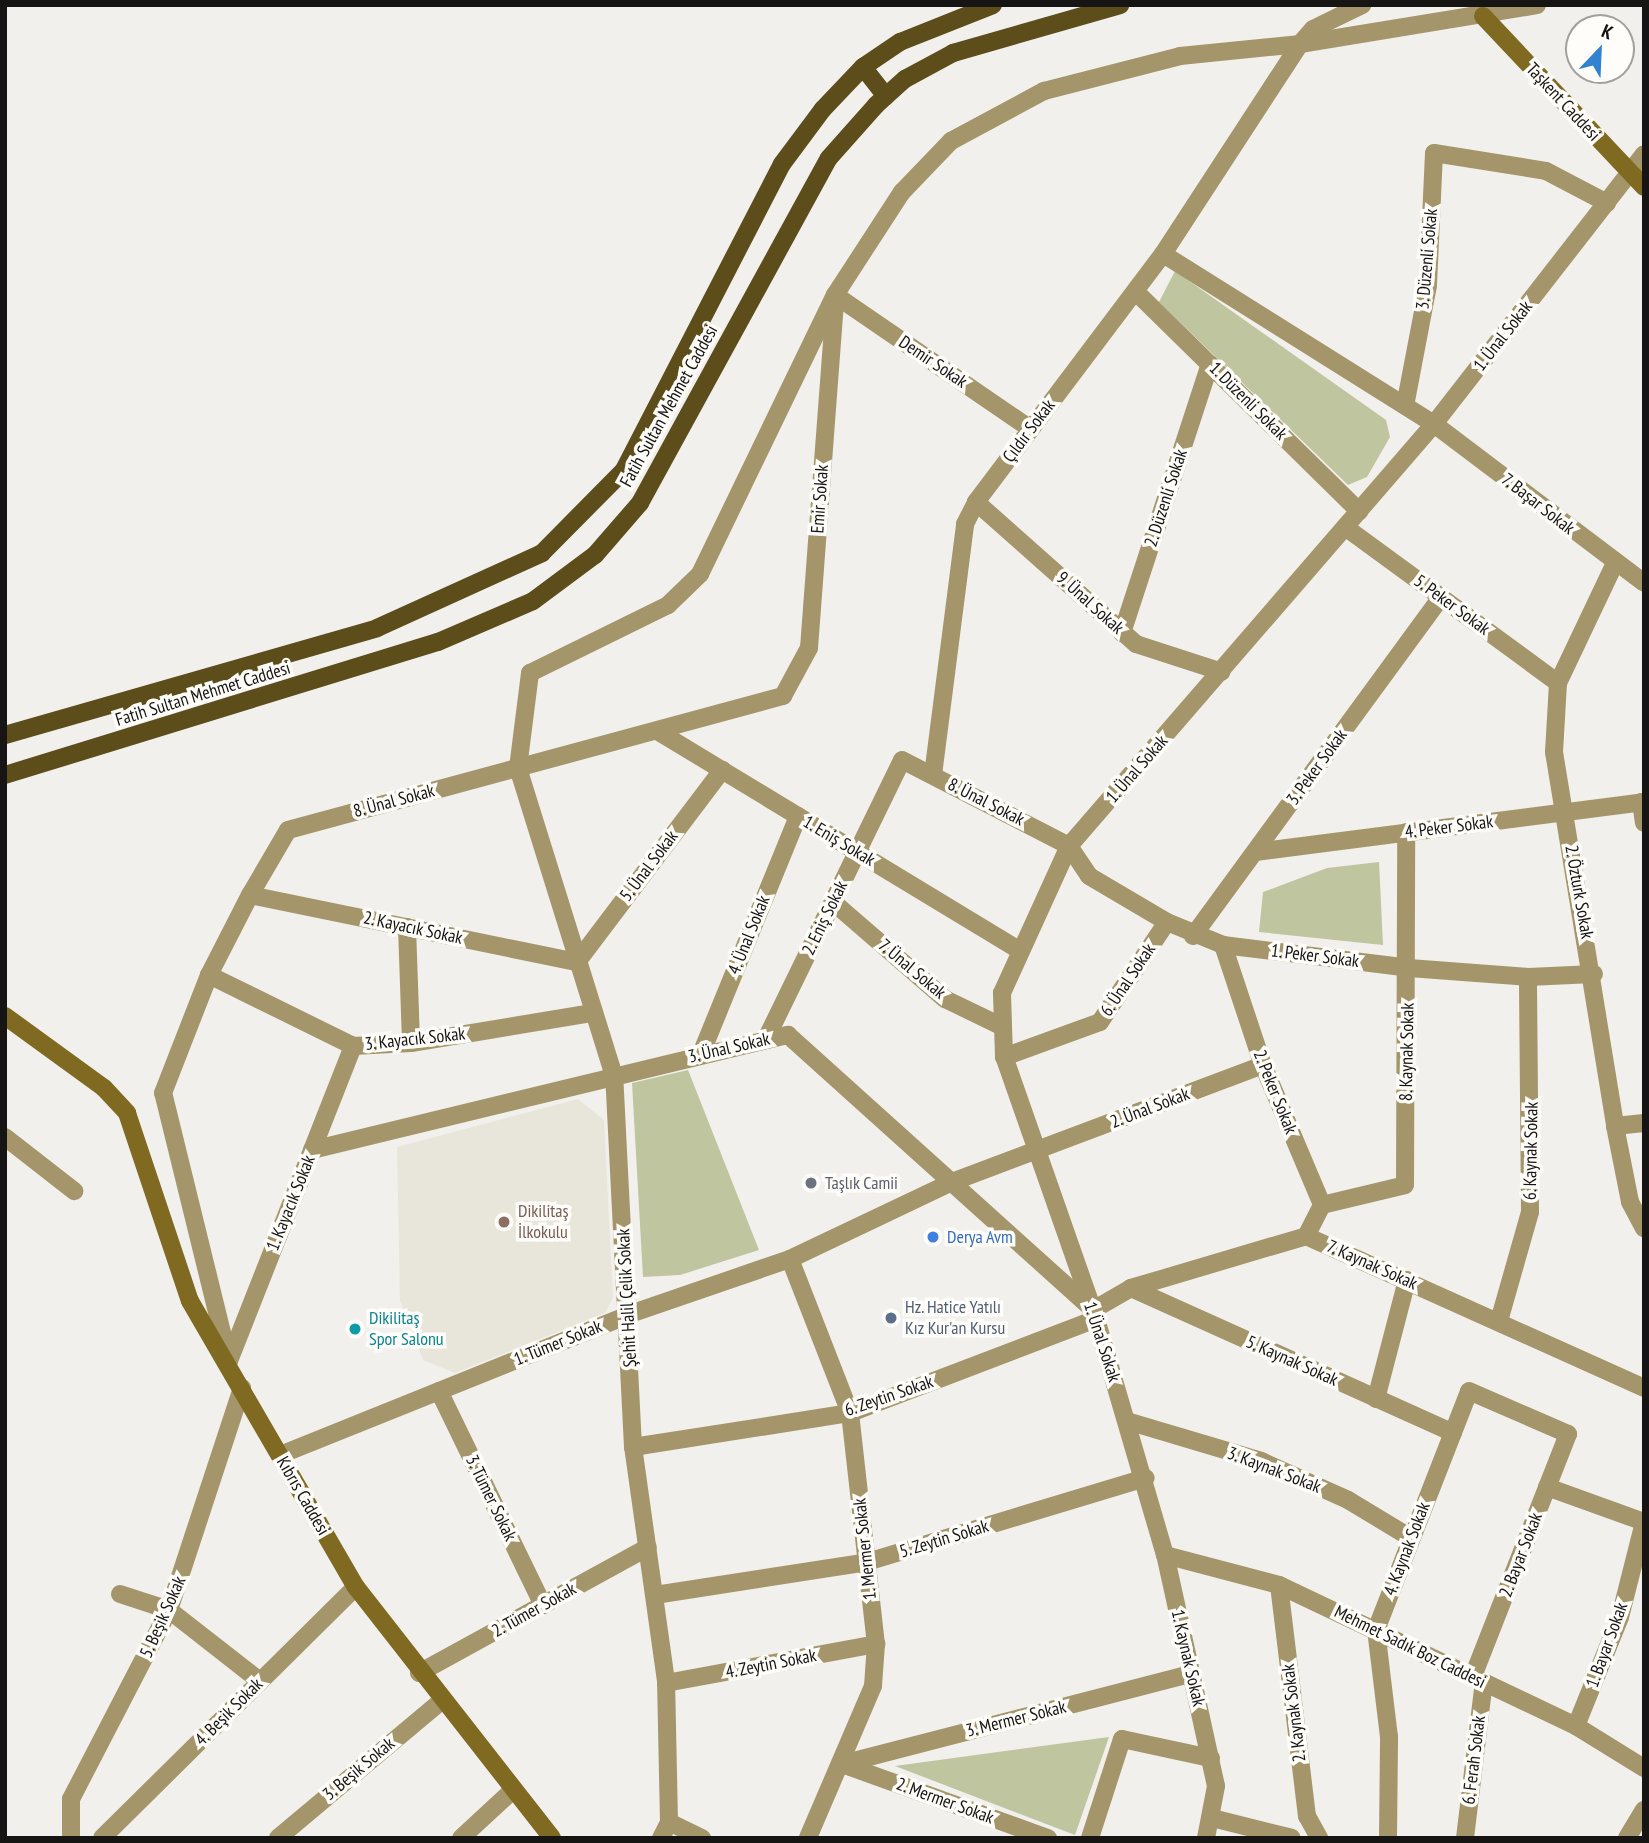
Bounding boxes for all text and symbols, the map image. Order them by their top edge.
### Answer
north arrow [1565,14,1635,84]
text: K [1598,19,1617,44]
street label: Taşkent Caddesi [1521,58,1605,146]
street label: 3. Düzenli Sokak [1412,207,1442,311]
street label: 1. Ünal Sokak [1469,296,1537,376]
street label: Fatih Sultan Mehmet Caddesi [615,321,723,491]
street label: Demir Sokak [895,331,971,393]
street label: 1. Düzenli Sokak [1204,357,1292,445]
street label: Çıldır Sokak [998,395,1060,467]
street label: 2. Düzenli Sokak [1140,446,1192,550]
street label: Emir Sokak [807,464,833,534]
street label: 7. Başar Sokak [1497,468,1579,540]
street label: 9. Ünal Sokak [1051,567,1129,639]
street label: 5. Peker Sokak [1409,570,1495,640]
street label: Fatih Sultan Mehmet Caddesi [113,657,293,731]
street label: 3. Peker Sokak [1282,724,1352,810]
street label: 1. Ünal Sokak [1101,730,1173,808]
street label: 8. Ünal Sokak [944,773,1028,831]
street label: 8. Ünal Sokak [351,780,437,822]
street label: 1. Eniş Sokak [799,811,879,871]
street label: 4. Peker Sokak [1403,811,1495,843]
street label: 5. Ünal Sokak [615,826,683,906]
street label: 2. Özturk Sokak [1560,843,1598,941]
street label: 2. Eniş Sokak [797,877,853,959]
street label: 4. Ünal Sokak [723,892,775,978]
street label: 2. Kayacık Sokak [361,907,465,949]
street label: 7. Ünal Sokak [873,934,951,1004]
street label: 6. Ünal Sokak [1095,939,1161,1021]
street label: 1. Peker Sokak [1269,940,1361,972]
street label: 8. Kaynak Sokak [1395,1002,1419,1102]
street label: 3. Kayacık Sokak [363,1023,467,1055]
street label: 3. Ünal Sokak [686,1028,772,1068]
street label: 2. Peker Sokak [1248,1046,1302,1138]
street label: 2. Ünal Sokak [1107,1083,1193,1133]
street label: 6. Kaynak Sokak [1519,1101,1543,1201]
street label: 1. Kayacık Sokak [262,1151,320,1255]
place label: Taşlık Camii [825,1172,898,1194]
marker: Taşlık Camii [803,1175,819,1191]
place label: Dikilitaş İlkokulu [518,1201,569,1244]
marker: Dikilitaş İlkokulu [496,1214,512,1230]
place label: Derya Avm [947,1226,1013,1248]
street label: Şehit Halil Çelik Sokak [613,1228,641,1368]
marker: Derya Avm [925,1229,941,1245]
street label: 7. Kaynak Sokak [1323,1235,1421,1295]
place label: Hz. Hatice Yatılı Kız Kur'an Kursu [905,1297,1006,1340]
street label: 1. Ünal Sokak [1079,1299,1125,1385]
place label: Dikilitaş Spor Salonu [369,1308,444,1350]
marker: Hz. Hatice Yatılı Kız Kur'an Kursu [883,1310,899,1326]
street label: 1. Tümer Sokak [510,1315,606,1371]
marker: Dikilitaş Spor Salonu [347,1321,363,1337]
street label: 5. Kaynak Sokak [1242,1331,1342,1391]
street label: 6. Zeytin Sokak [841,1371,937,1421]
street label: 3. Kaynak Sokak [1223,1442,1325,1498]
street label: 3. Tümer Sokak [461,1451,521,1545]
street label: Kıbrıs Caddesi [272,1453,334,1539]
street label: 1. Mermer Sokak [849,1496,881,1602]
street label: 4. Kaynak Sokak [1379,1498,1435,1600]
street label: 2. Bayar Sokak [1495,1509,1547,1601]
street label: 5. Zeytin Sokak [896,1515,992,1563]
street label: 5. Beşik Sokak [135,1572,191,1662]
street label: 2. Tümer Sokak [487,1578,581,1642]
street label: 1. Bayar Sokak [1581,1599,1633,1691]
street label: Mehmet Sadık Boz Caddesi [1330,1601,1490,1693]
street label: 1. Kaynak Sokak [1166,1607,1210,1709]
street label: 4. Zeytin Sokak [723,1644,819,1684]
street label: 2. Kaynak Sokak [1277,1662,1311,1764]
street label: 4. Beşik Sokak [190,1673,268,1751]
street label: 3. Mermer Sokak [963,1696,1069,1742]
street label: 6. Ferah Sokak [1458,1714,1490,1806]
street label: 3. Beşik Sokak [318,1732,400,1806]
street label: 2. Mermer Sokak [893,1773,997,1829]

